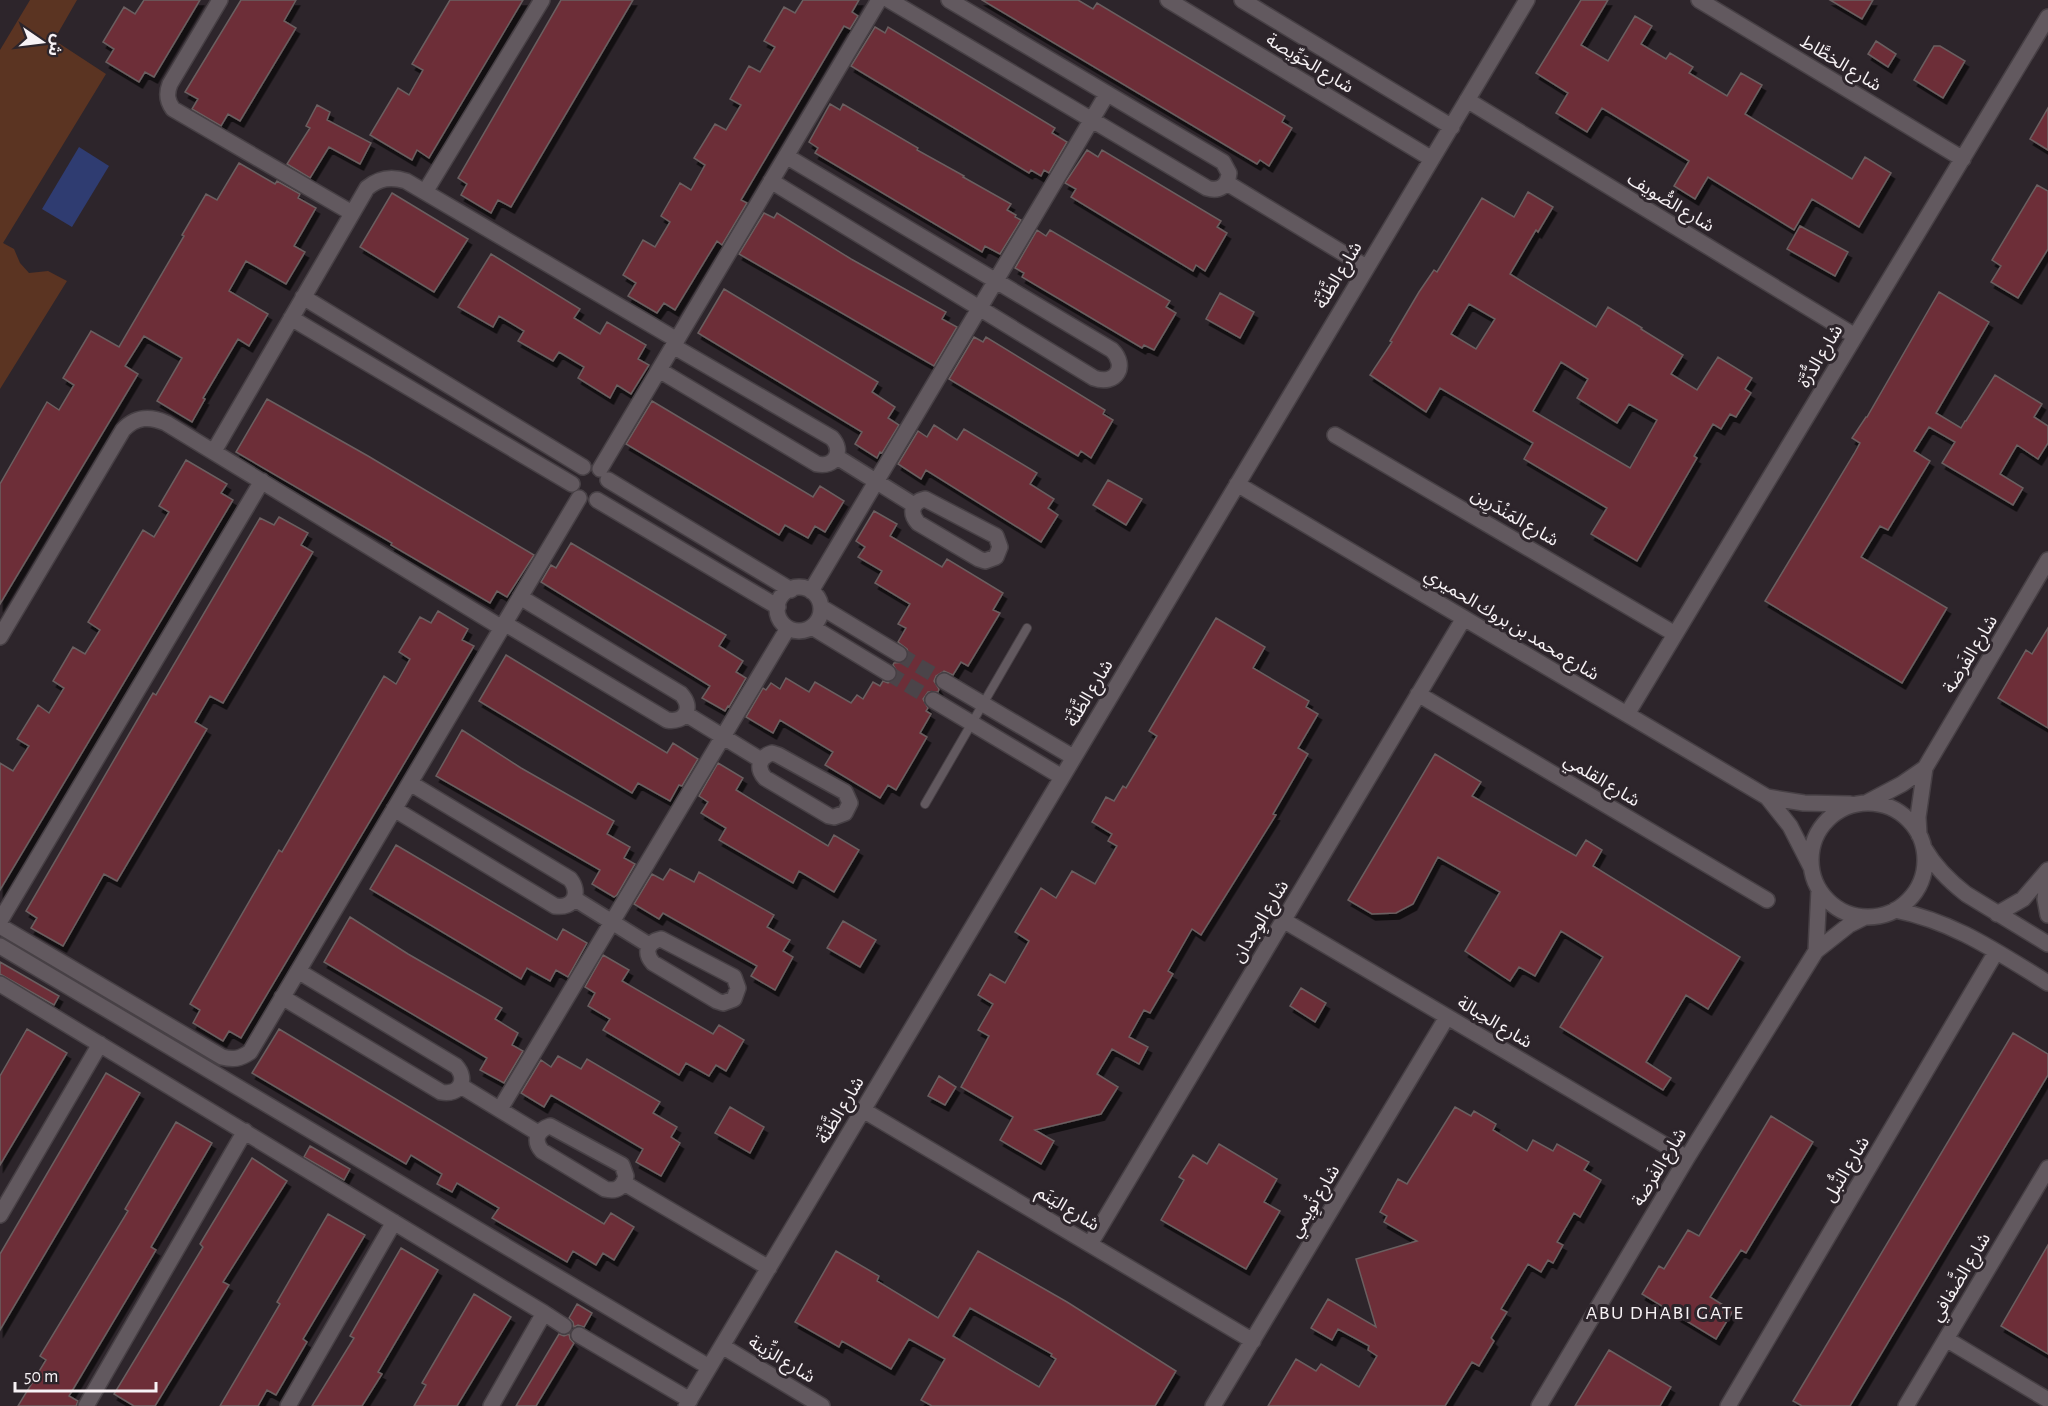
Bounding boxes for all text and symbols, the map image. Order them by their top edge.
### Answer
north arrow [12,12,72,72]
street label: شارع الحَوِّيصة [1261,29,1357,100]
street label: شارع الخطَّاط [1795,31,1885,98]
text: ش [44,33,66,58]
street label: شارع الصُّويف [1622,167,1719,239]
street label: شارع الظَّنَّة [1307,236,1369,314]
street label: شارع الدُّرَّة [1791,320,1850,393]
street label: شارع المَنْدَرِين [1466,485,1562,554]
street label: شارع محمد بن بروك الحميري [1419,566,1602,688]
street label: شارع الفَرضة [1938,611,2005,699]
street label: شارع الظَّنَّة [1058,654,1120,732]
street label: شارع القلمي [1558,751,1643,814]
street label: شارع الوِجدان [1229,877,1296,968]
street label: شارع الحِبالة [1452,994,1535,1055]
street label: شارع الظَّنَّة [809,1071,871,1149]
street label: شارع الفَرضة [1627,1124,1694,1212]
street label: شارع النُّبل [1816,1131,1877,1207]
street label: شارع تُوِيمي [1283,1160,1347,1243]
street label: شارع اليَنَم [1031,1183,1102,1238]
street label: شارع الضَّفافي [1923,1227,1998,1327]
district label: ABU DHABI GATE [1586,1303,1744,1323]
street label: شارع الزِّينة [743,1328,821,1390]
scale bar [15,1355,156,1393]
text: 50 m [24,1368,58,1386]

